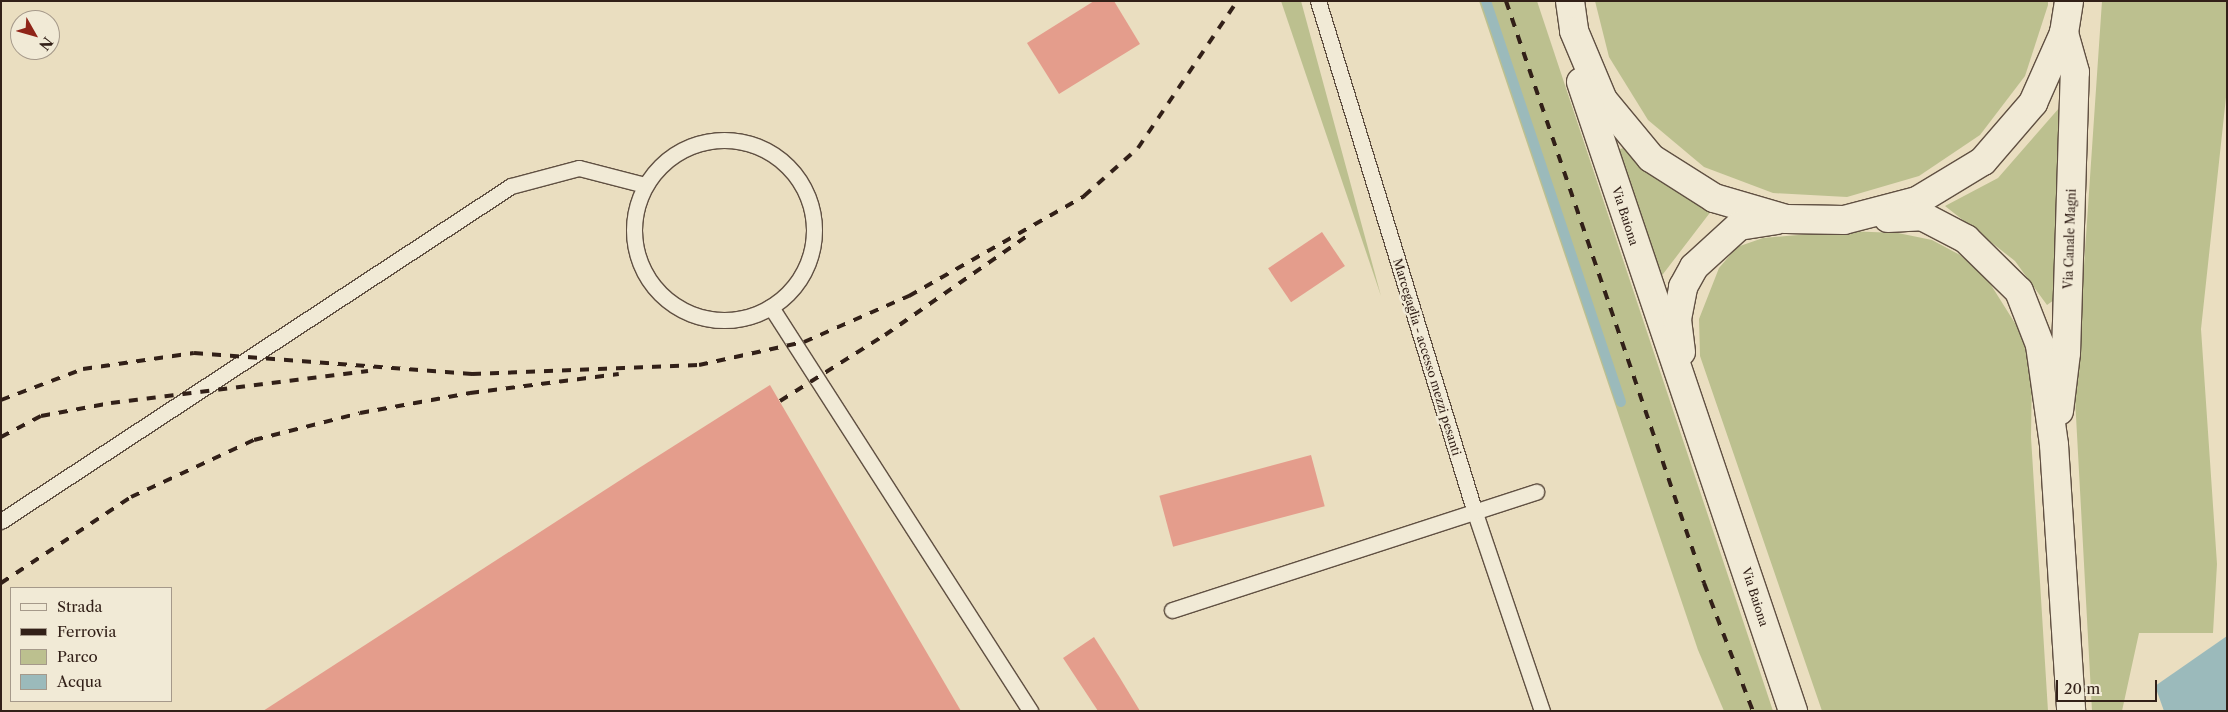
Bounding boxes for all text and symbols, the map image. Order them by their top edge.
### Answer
north arrow [10,10,60,60]
text: N [35,33,57,54]
street label: Via Baiona [1609,185,1641,247]
street label: Via Canale Magni [2061,188,2079,290]
street label: Marcegaglia - accesso mezzi pesanti [1390,257,1464,457]
street label: Via Baiona [1739,566,1771,628]
legend [10,587,172,702]
text: Strada [57,597,103,616]
text: Ferrovia [57,622,116,641]
text: Parco [57,647,98,666]
scale bar [2058,670,2159,702]
text: Acqua [57,672,102,691]
text: 20 m [2064,679,2100,698]

